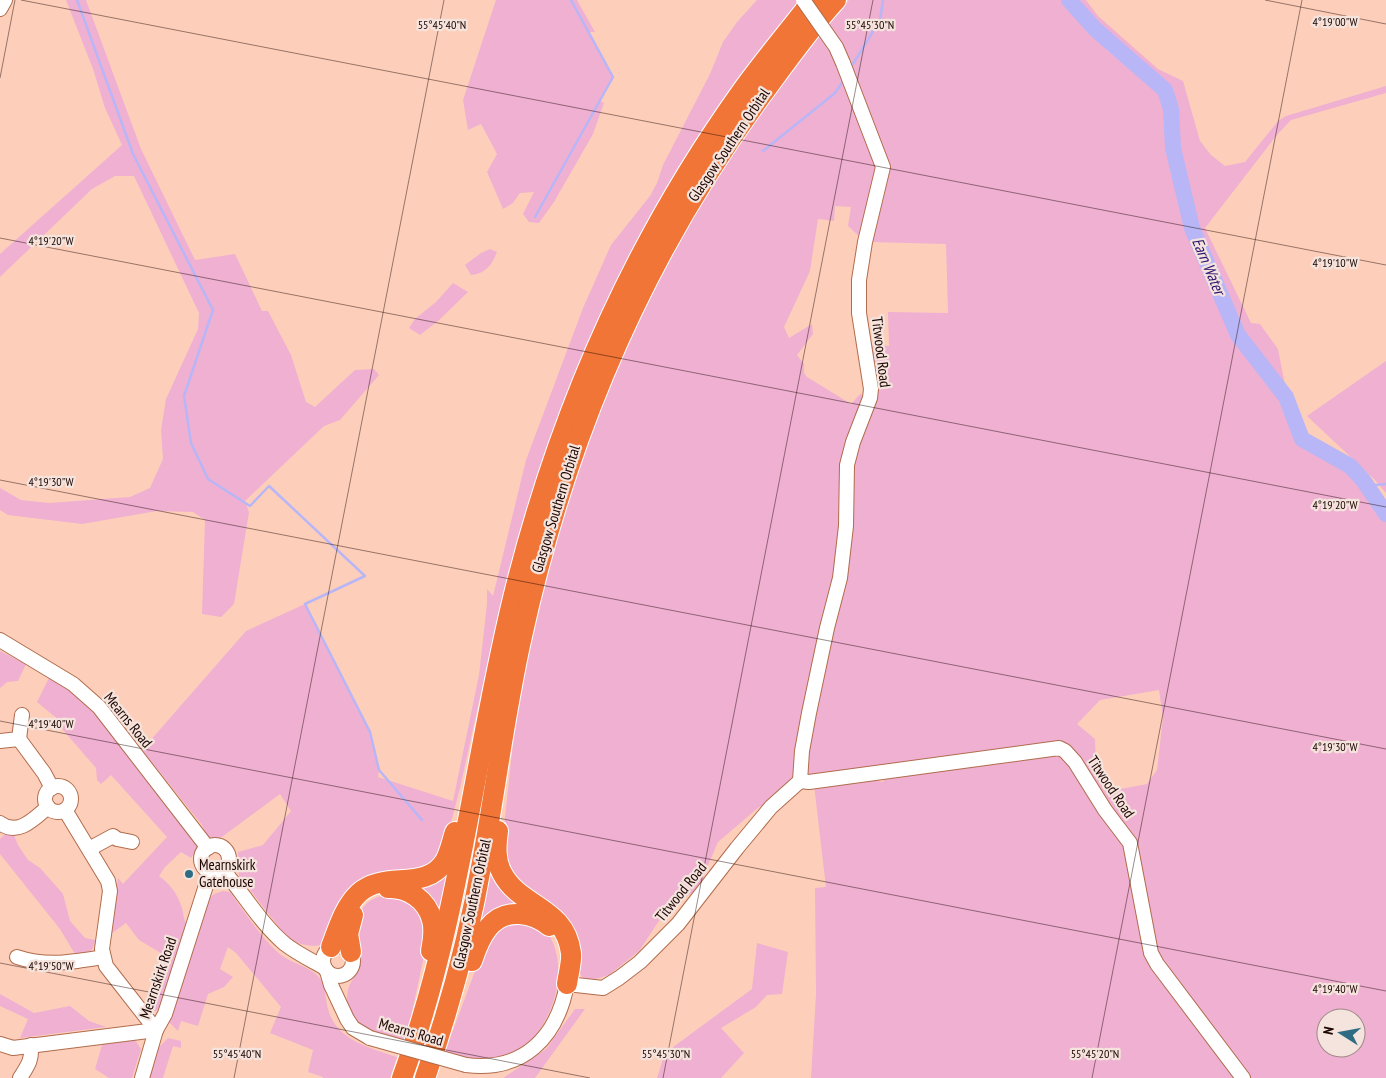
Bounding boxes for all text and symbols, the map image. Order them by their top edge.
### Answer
text: 4°19'00"W [1312,14,1358,29]
text: 55°45'40"N [418,17,466,32]
text: 55°45'30"N [846,17,894,32]
street label: Glasgow Southern Orbital [684,84,774,205]
text: 4°19'20"W [28,233,74,248]
water label: Earn Water [1188,235,1231,300]
text: 4°19'10"W [1312,255,1358,270]
street label: Titwood Road [868,316,895,388]
street label: Glasgow Southern Orbital [527,442,584,575]
text: 4°19'30"W [28,474,74,489]
text: 4°19'20"W [1312,497,1358,512]
street label: Mearns Road [100,688,157,751]
text: 4°19'40"W [28,716,74,731]
text: 4°19'30"W [1312,739,1358,754]
street label: Titwood Road [1084,752,1139,821]
street label: Glasgow Southern Orbital [448,837,495,971]
place label: Mearnskirk Gatehouse [199,855,256,891]
street label: Titwood Road [651,858,710,925]
marker: Mearnskirk Gatehouse [183,868,195,880]
street label: Mearnskirk Road [135,935,180,1021]
text: 4°19'50"W [28,958,74,973]
text: 4°19'40"W [1312,981,1358,996]
north arrow [1316,1008,1366,1058]
street label: Mearns Road [377,1013,446,1050]
text: N [1319,1025,1338,1036]
text: 55°45'40"N [213,1046,261,1061]
text: 55°45'30"N [642,1046,690,1061]
text: 55°45'20"N [1071,1046,1119,1061]

